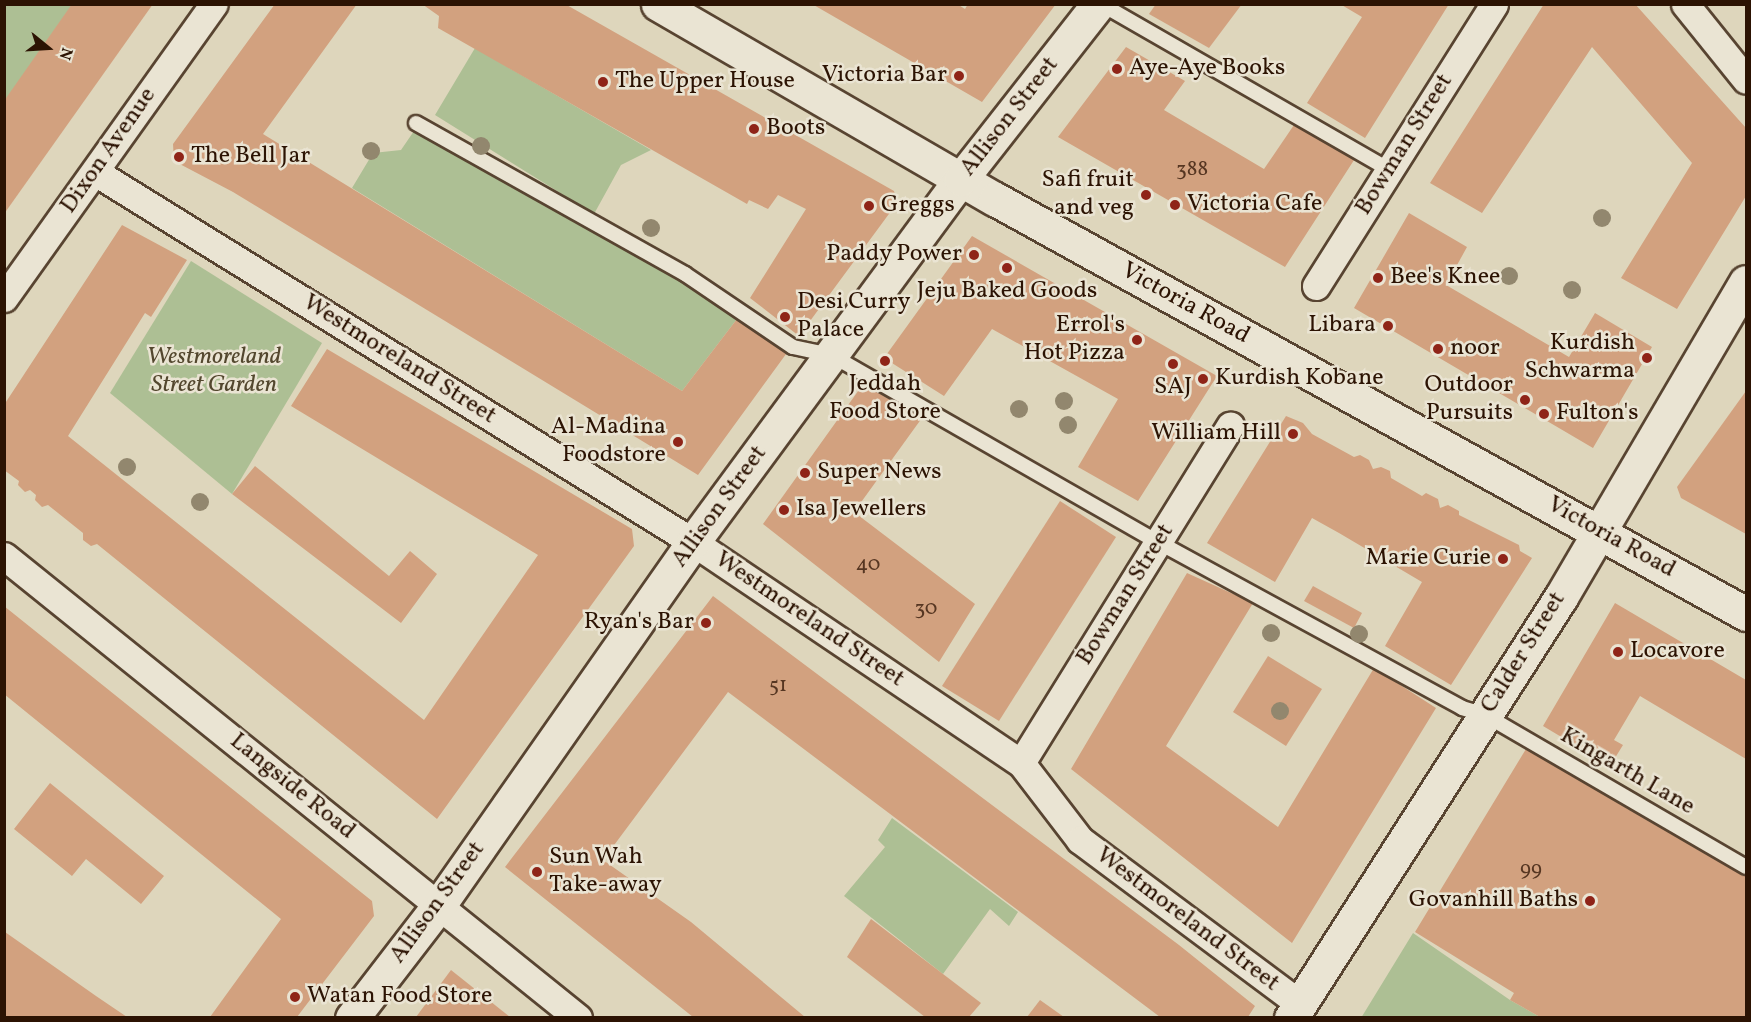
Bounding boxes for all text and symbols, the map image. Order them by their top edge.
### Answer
north arrow [18,18,78,78]
text: N [53,45,77,62]
street label: Allison Street [954,52,1066,182]
place label: Aye-Aye Books [1129,55,1285,83]
place label: Victoria Bar [822,62,947,90]
marker: Aye-Aye Books [1110,62,1124,76]
place label: The Upper House [615,68,795,96]
marker: Victoria Bar [952,69,966,83]
street label: Bowman Street [1350,69,1460,221]
marker: The Upper House [596,75,610,89]
street label: Dixon Avenue [55,82,163,220]
place label: Boots [766,115,825,143]
marker: Boots [747,122,761,136]
place label: The Bell Jar [191,143,310,171]
marker: The Bell Jar [172,150,186,164]
house number: 388 [1176,157,1208,183]
place label: Safi fruit and veg [1042,167,1134,223]
marker: Safi fruit and veg [1139,188,1153,202]
place label: Victoria Cafe [1187,191,1322,219]
place label: Greggs [881,192,955,220]
marker: Victoria Cafe [1168,198,1182,212]
marker: Greggs [862,199,876,213]
place label: Paddy Power [825,241,962,269]
marker: Paddy Power [967,248,981,262]
street label: Victoria Road [1116,257,1254,351]
marker: Jeju Baked Goods [1000,261,1014,275]
place label: Bee's Knee [1390,264,1500,292]
marker: Bee's Knee [1371,271,1385,285]
place label: Jeju Baked Goods [917,278,1097,306]
street label: Westmoreland Street [297,289,501,431]
place label: Desi Curry Palace [797,289,910,345]
marker: Desi Curry Palace [778,310,792,324]
place label: Errol's Hot Pizza [1024,312,1125,368]
place label: Libara [1308,312,1376,340]
marker: Libara [1381,319,1395,333]
place label: Kurdish Schwarma [1525,330,1635,386]
marker: Errol's Hot Pizza [1130,333,1144,347]
place label: noor [1450,335,1500,363]
marker: noor [1431,342,1445,356]
park label: Westmoreland Street Garden [147,344,281,400]
marker: Kurdish Schwarma [1640,351,1654,365]
marker: Jeddah Food Store [878,354,892,368]
marker: SAJ [1166,357,1180,371]
place label: Kurdish Kobane [1215,365,1384,393]
place label: Jeddah Food Store [829,371,941,427]
marker: Kurdish Kobane [1196,372,1210,386]
place label: Outdoor Pursuits [1425,372,1513,428]
place label: SAJ [1154,374,1192,402]
marker: Outdoor Pursuits [1518,393,1532,407]
place label: Fulton's [1556,400,1639,428]
marker: Fulton's [1537,407,1551,421]
place label: Al-Madina Foodstore [551,414,666,470]
place label: William Hill [1151,420,1281,448]
marker: William Hill [1286,427,1300,441]
marker: Al-Madina Foodstore [671,435,685,449]
street label: Allison Street [666,440,774,574]
place label: Super News [817,459,942,487]
marker: Super News [798,466,812,480]
street label: Victoria Road [1542,491,1680,585]
place label: Isa Jewellers [796,496,926,524]
marker: Isa Jewellers [777,503,791,517]
street label: Bowman Street [1071,519,1181,671]
place label: Marie Curie [1365,545,1491,573]
street label: Westmoreland Street [709,546,909,694]
house number: 40 [856,552,880,578]
marker: Marie Curie [1496,552,1510,566]
street label: Calder Street [1475,587,1573,719]
house number: 30 [915,596,937,622]
place label: Ryan's Bar [584,609,694,637]
marker: Ryan's Bar [699,616,713,630]
place label: Locavore [1630,638,1725,666]
marker: Locavore [1611,645,1625,659]
house number: 51 [769,673,787,699]
street label: Kingarth Lane [1555,722,1699,822]
street label: Langside Road [223,728,361,846]
street label: Allison Street [384,836,492,970]
street label: Westmoreland Street [1090,842,1284,998]
place label: Sun Wah Take-away [549,844,662,900]
house number: 99 [1520,857,1542,883]
marker: Sun Wah Take-away [530,865,544,879]
place label: Govanhill Baths [1409,887,1578,915]
marker: Govanhill Baths [1583,894,1597,908]
place label: Watan Food Store [307,983,492,1011]
marker: Watan Food Store [288,990,302,1004]

